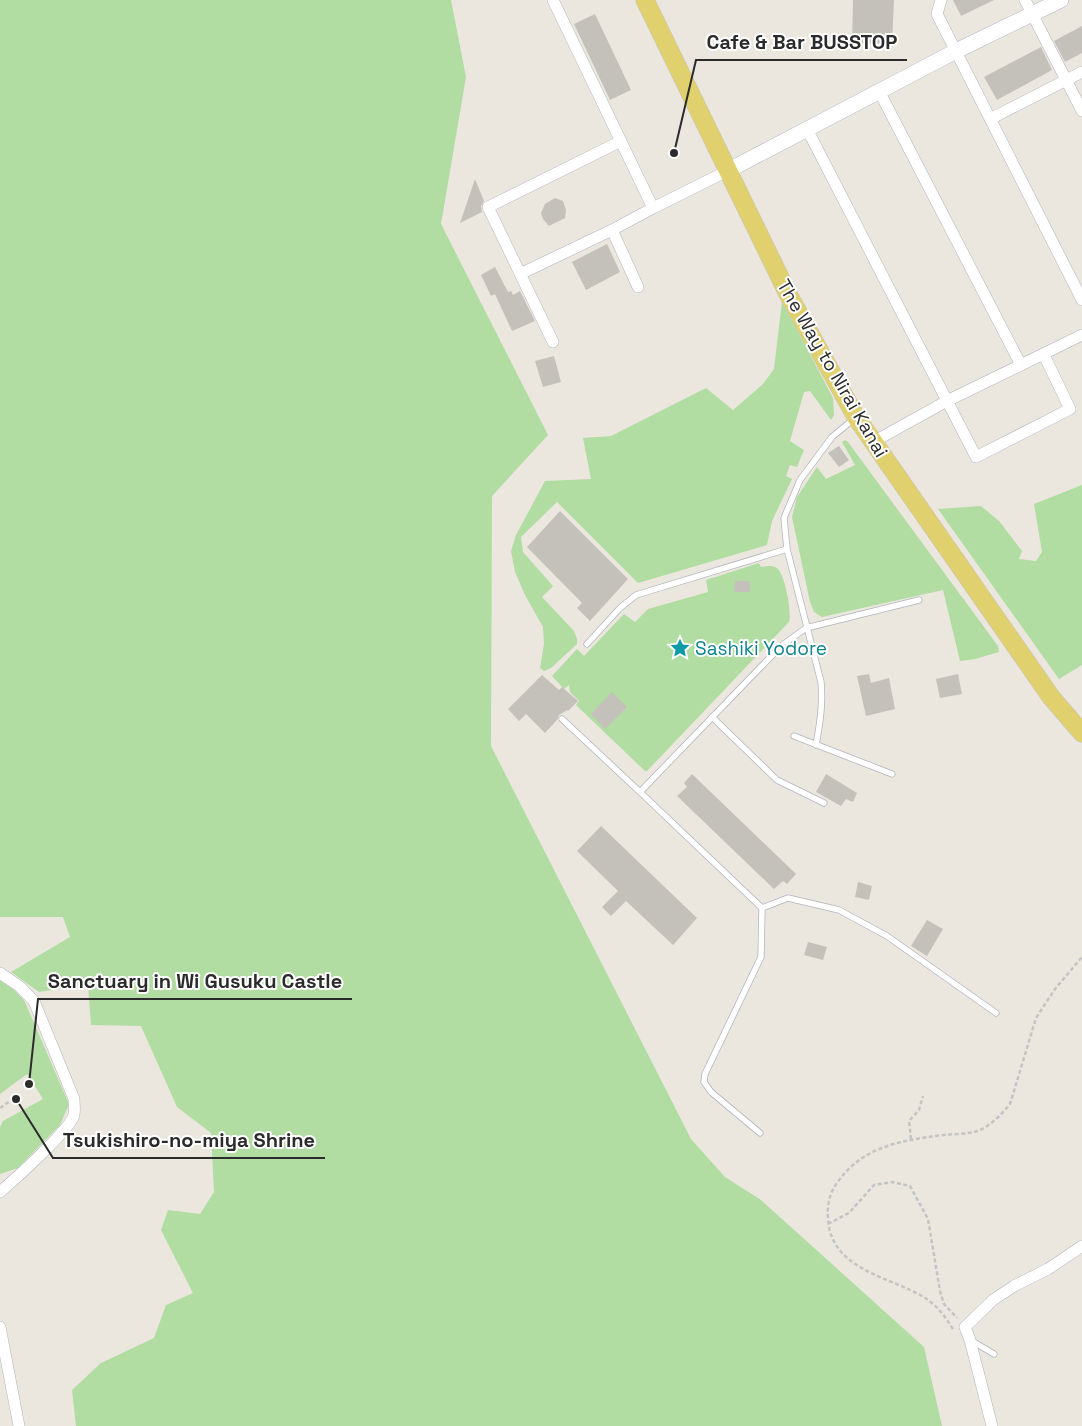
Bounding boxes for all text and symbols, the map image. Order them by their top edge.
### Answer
callout: Cafe & Bar BUSSTOP [696,25,907,60]
text: Cafe & Bar BUSSTOP [707,29,897,55]
street label: The Way to Nirai Kanai [771,275,894,462]
place label: Sashiki Yodore [695,636,827,661]
place icon: Sashiki Yodore [669,637,691,659]
callout: Sanctuary in Wi Gusuku Castle [38,964,352,999]
text: Sanctuary in Wi Gusuku Castle [48,968,342,994]
callout: Tsukishiro-no-miya Shrine [53,1123,325,1158]
text: Tsukishiro-no-miya Shrine [63,1127,315,1153]

